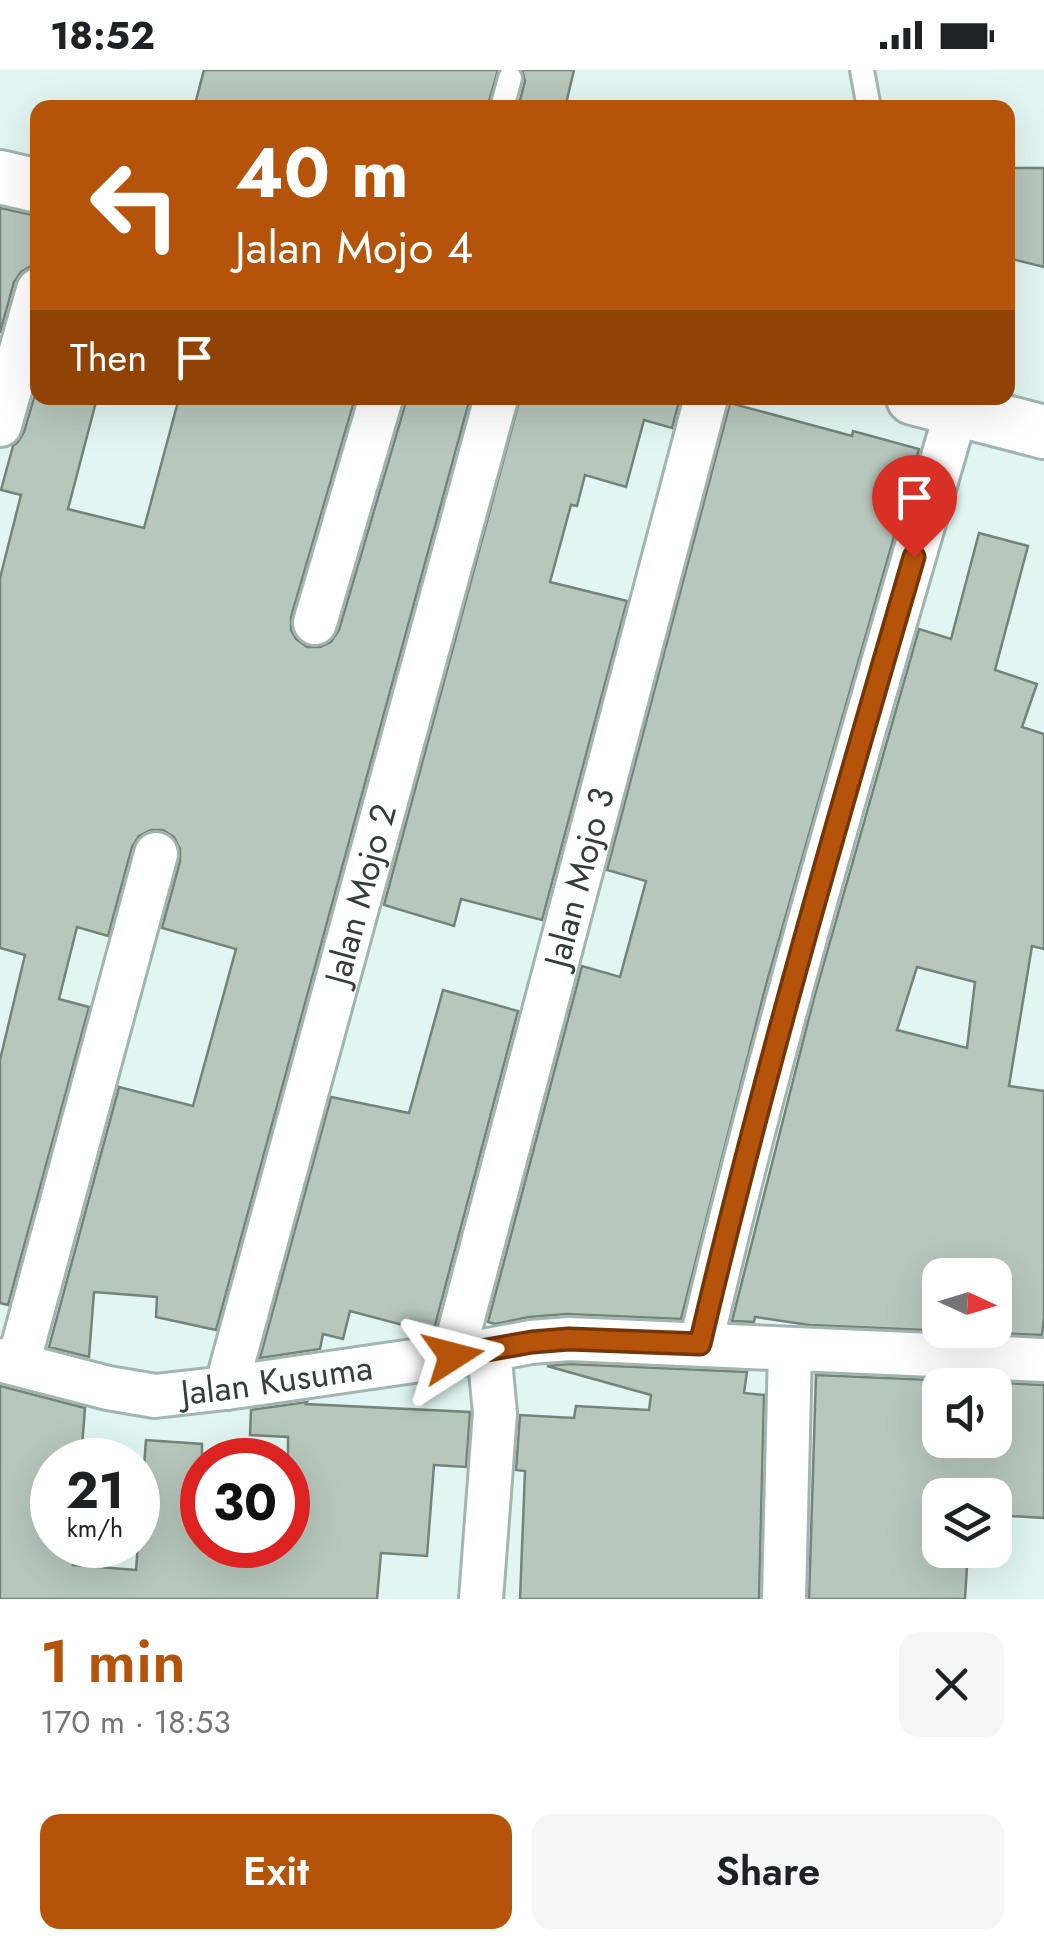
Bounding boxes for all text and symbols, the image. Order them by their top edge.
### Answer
text: 18:52 [50,8,155,63]
text: 40 m [235,122,409,223]
icon: left [70,140,200,270]
text: Jalan Mojo 4 [235,215,473,280]
text: Then [70,330,147,385]
icon: arrive [167,330,222,385]
pin [872,455,957,558]
icon: arrive [887,470,942,525]
street label: Jalan Mojo 3 [531,782,627,977]
street label: Jalan Mojo 2 [311,798,409,994]
north arrow [922,1258,1012,1348]
map controls [922,1258,1012,1568]
position arrow [401,1304,505,1408]
street label: Jalan Kusuma [174,1342,376,1418]
button: sound [922,1368,1012,1458]
speed limit sign: 30 [180,1438,310,1568]
text: 21 [66,1454,124,1527]
button: layers [922,1478,1012,1568]
text: km/h [67,1510,123,1546]
text: 1 min [40,1618,186,1705]
button: close [899,1632,1004,1737]
text: 170 m · 18:53 [40,1699,231,1745]
button: Exit [40,1814,512,1929]
button: Share [532,1814,1004,1929]

